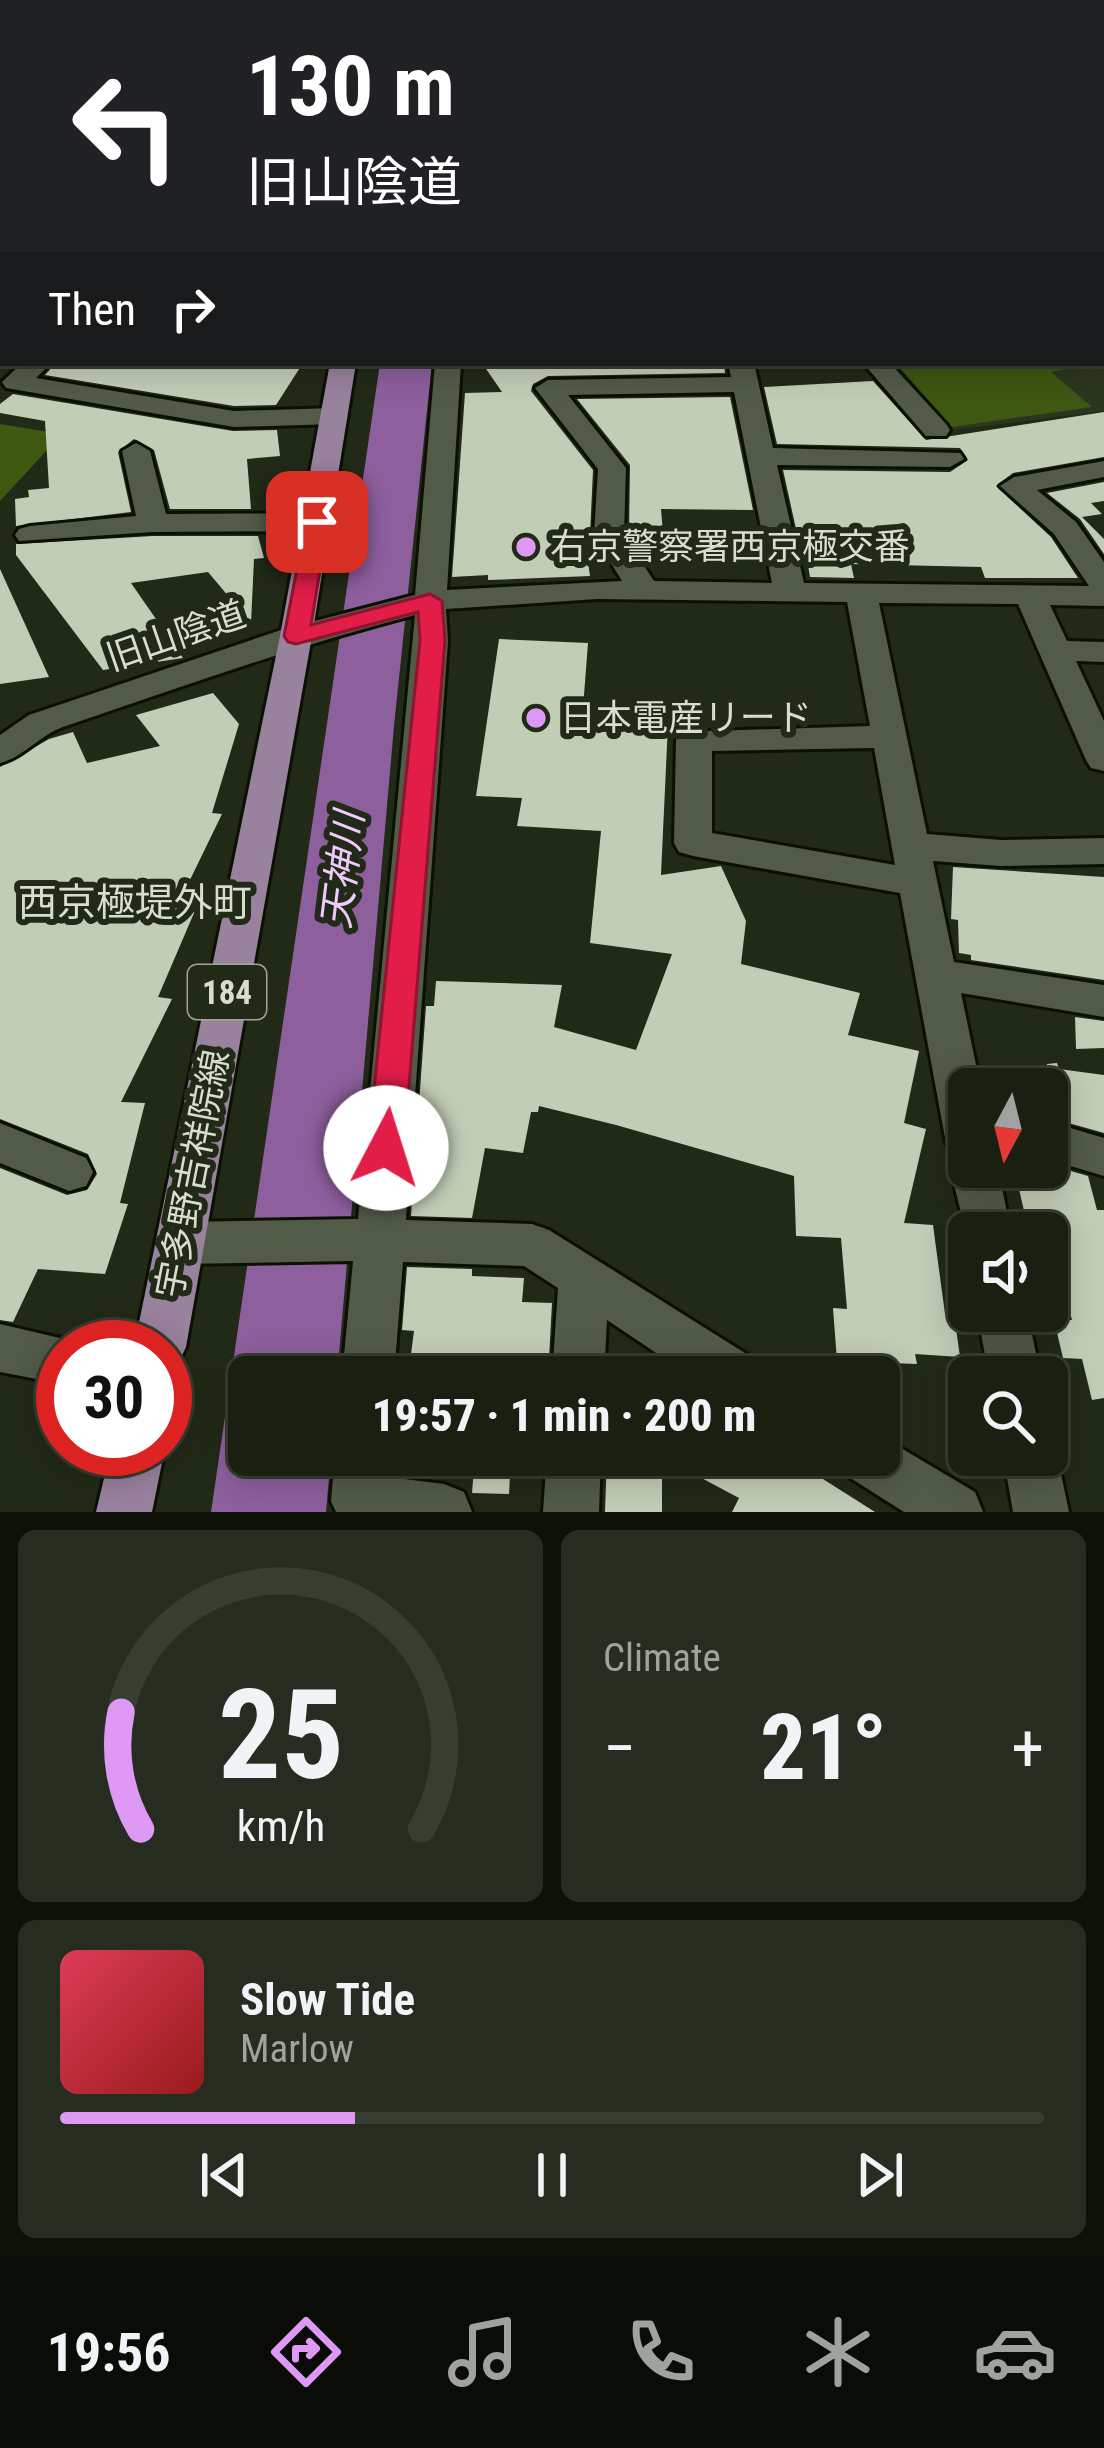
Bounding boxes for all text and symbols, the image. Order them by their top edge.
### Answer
text: 130 m [246,37,455,136]
icon: left [48,48,204,204]
text: 旧山陰道 [246,151,462,214]
icon: right [160,276,226,342]
text: Then [48,283,136,336]
pin [266,471,368,573]
icon: arrive [284,489,350,555]
place label: 右京警察署西京極交番 [550,526,910,568]
marker: 右京警察署西京極交番 [513,534,539,560]
street label: 旧山陰道 [101,593,251,679]
place label: 日本電産リード [560,697,812,739]
marker: 日本電産リード [523,705,549,731]
water label: 天神川 [313,805,373,931]
district label: 西京極堤外町 [18,880,252,926]
road number: 184 [188,965,266,1019]
street label: 宇多野吉祥院線 [148,1046,238,1302]
north arrow [948,1068,1068,1188]
map controls [948,1068,1068,1476]
position arrow [323,1085,449,1211]
button: sound [948,1212,1068,1332]
speed limit sign: 30 [36,1320,192,1476]
button: search [948,1356,1068,1476]
text: 19:57 · 1 min · 200 m [372,1389,756,1442]
text: Climate [603,1635,721,1681]
text: 25 [217,1662,344,1808]
text: 21° [760,1696,887,1801]
text: − [603,1710,636,1787]
text: + [1011,1710,1044,1787]
text: km/h [236,1801,325,1851]
text: Slow Tide [240,1973,415,2026]
text: Marlow [240,2026,354,2072]
icon: previous [191,2142,257,2208]
icon: pause [519,2142,585,2208]
icon: next [847,2142,913,2208]
icon: directions [264,2310,348,2394]
icon: music [441,2310,525,2394]
icon: phone [619,2310,703,2394]
icon: climate [796,2310,880,2394]
icon: car [973,2310,1057,2394]
text: 19:56 [47,2321,171,2384]

